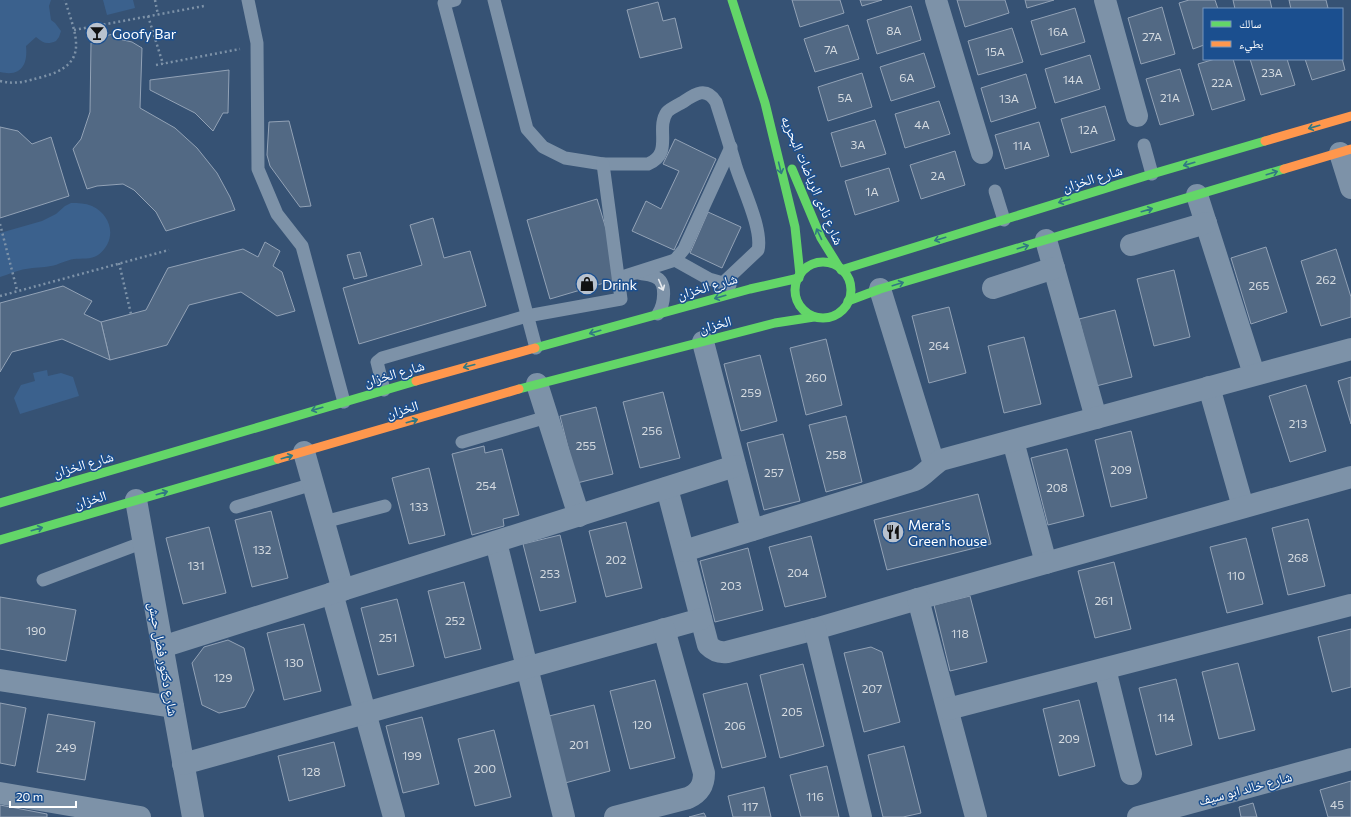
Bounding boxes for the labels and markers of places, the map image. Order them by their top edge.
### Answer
bar icon: Goofy Bar [84,20,110,46]
place label: Goofy Bar [112,25,177,42]
shop icon: Drink [574,271,600,297]
place label: Drink [602,276,638,293]
place label: Mera's Green house [908,516,987,549]
restaurant icon: Mera's Green house [880,519,906,545]

